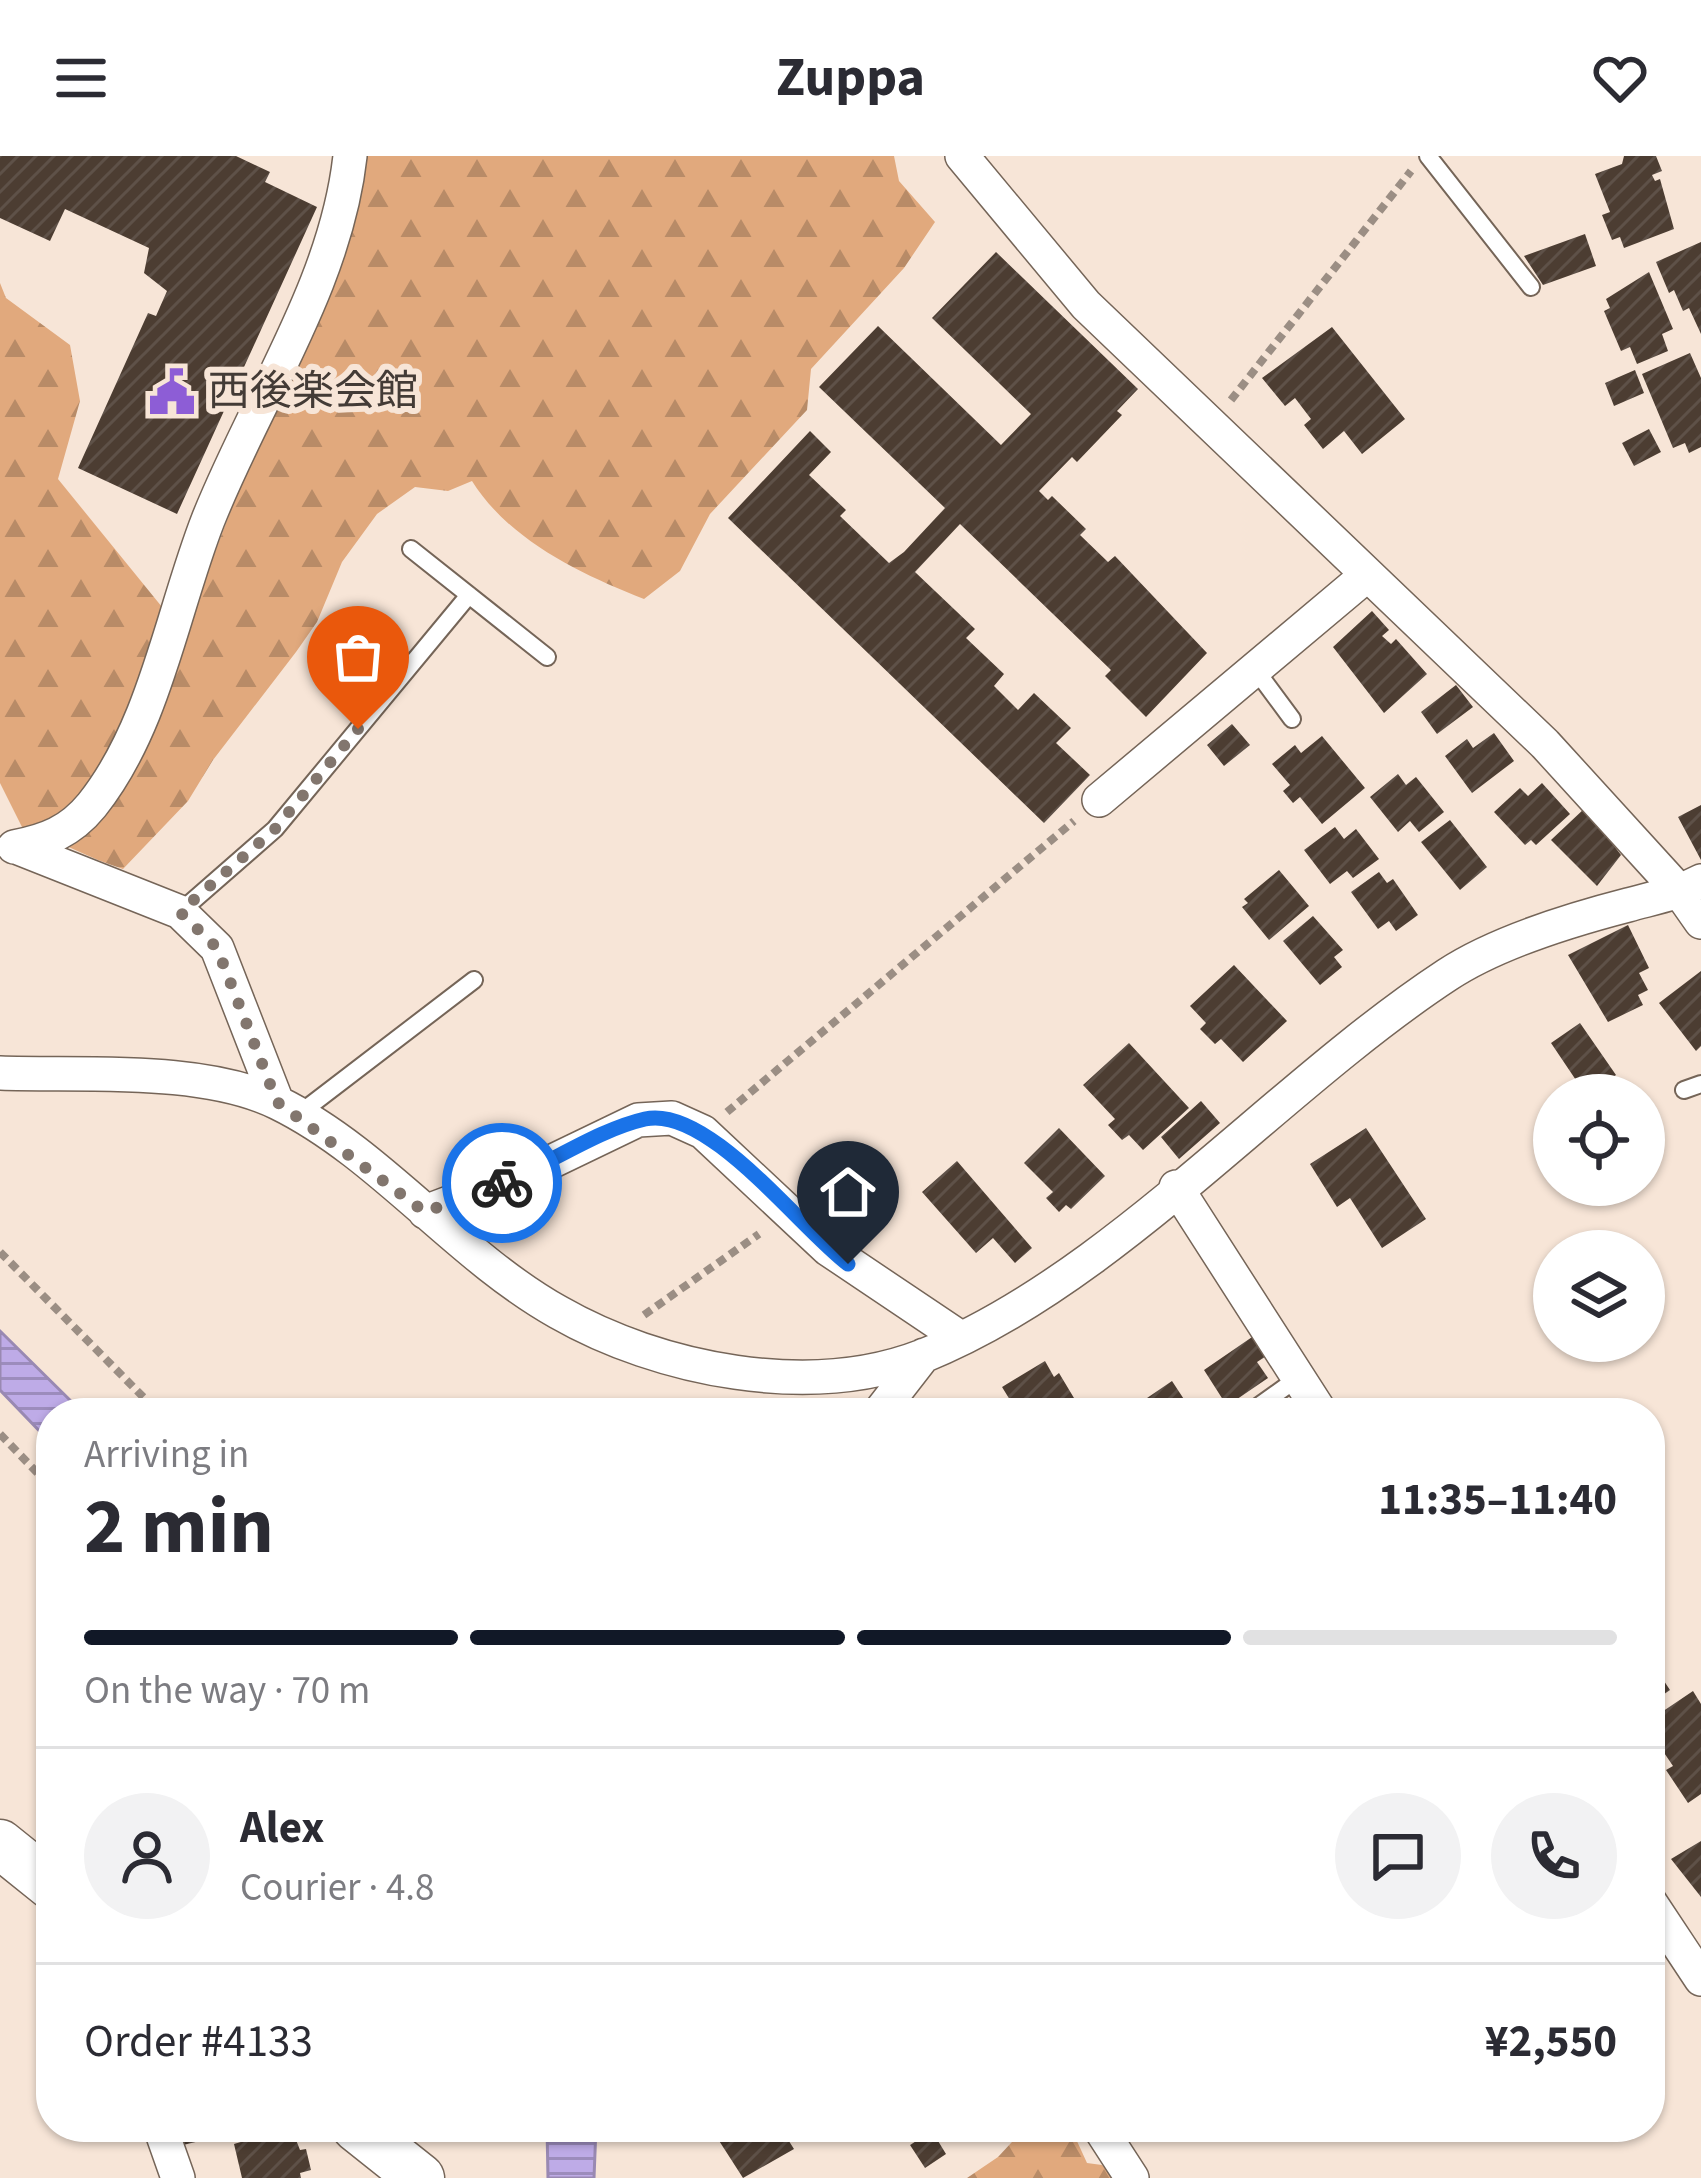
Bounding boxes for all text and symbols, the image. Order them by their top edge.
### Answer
text: Zuppa [776,40,925,117]
icon: menu [48,45,114,111]
icon: heart [1587,45,1653,111]
place label: 西後楽会館 [208,362,418,422]
public building icon: 西後楽会館 [147,367,197,417]
pin [307,606,409,729]
icon: bag [325,624,391,690]
map controls [1533,1074,1665,1362]
button: locate [1533,1074,1665,1206]
courier [442,1123,562,1243]
pin [797,1141,899,1264]
icon: bike [469,1150,535,1216]
icon: home [815,1159,881,1225]
button: layers [1533,1230,1665,1362]
text: Arriving in [84,1427,249,1483]
text: 11:35–11:40 [1378,1468,1617,1532]
text: 2 min [84,1472,274,1583]
text: On the way · 70 m [84,1663,370,1719]
button: person [84,1793,210,1919]
button: chat [1335,1793,1461,1919]
button: phone [1491,1793,1617,1919]
text: Alex [240,1796,324,1860]
text: Courier · 4.8 [240,1860,434,1916]
text: Order #4133 [84,2010,313,2074]
text: ¥2,550 [1485,2010,1617,2074]

